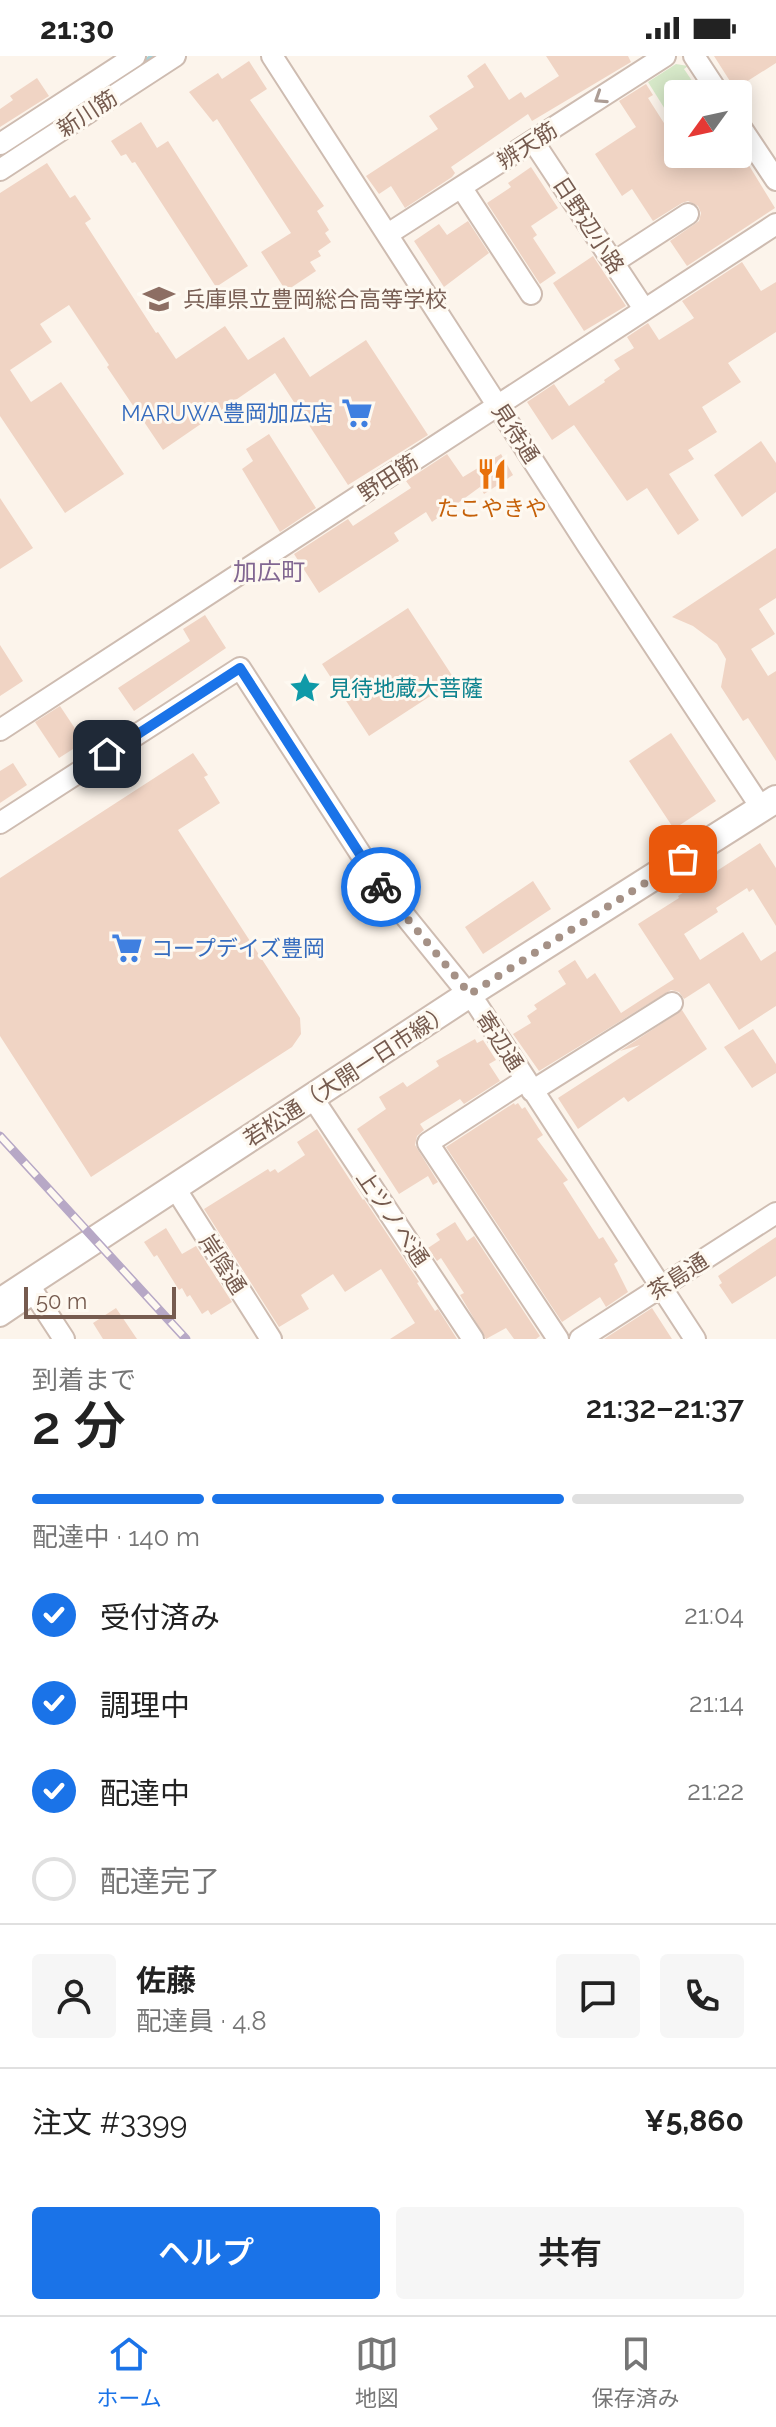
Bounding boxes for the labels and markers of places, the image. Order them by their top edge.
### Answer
school or university icon: 兵庫県立豊岡総合高等学校 [142,282,176,316]
place label: 兵庫県立豊岡総合高等学校 [183,286,447,312]
supermarket icon: MARUWA豊岡加広店 [340,396,374,430]
place label: MARUWA豊岡加広店 [121,400,333,426]
restaurant icon: たこやきや [475,457,509,491]
place label: たこやきや [437,495,547,521]
place icon: 見待地蔵大菩薩 [288,671,322,705]
place label: 見待地蔵大菩薩 [329,675,483,701]
pin [73,720,141,788]
pin [649,825,717,893]
supermarket icon: コープデイズ豊岡 [110,931,144,965]
place label: コープデイズ豊岡 [151,935,325,961]

